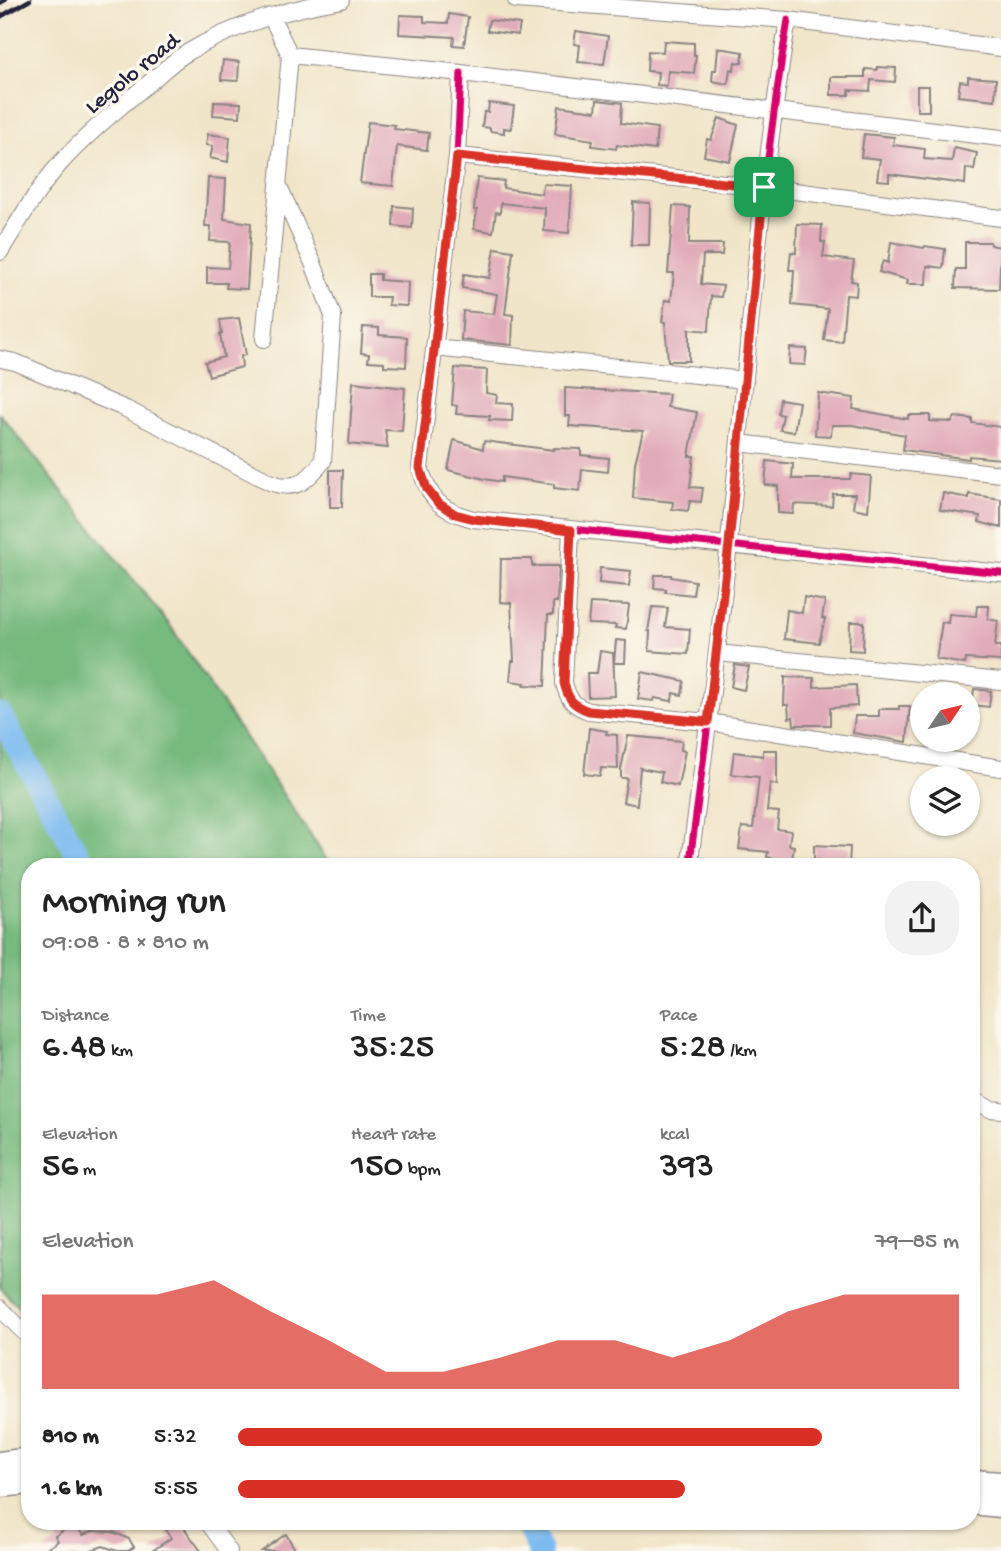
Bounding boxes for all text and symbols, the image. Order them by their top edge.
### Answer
street label: Legolo road [80,27,187,121]
pin [734,157,794,217]
icon: arrive [745,168,783,206]
north arrow [910,682,980,752]
map controls [910,682,980,836]
button: layers [910,766,980,836]
button: share [885,881,959,955]
text: Morning run [42,882,226,926]
text: 09:08 · 8 × 810 m [42,930,209,957]
text: Distance [42,1005,109,1028]
text: Time [351,1005,386,1028]
text: Pace [660,1005,697,1028]
text: 6.48 [42,1028,106,1069]
text: 35:25 [351,1028,434,1069]
text: 5:28 [660,1028,726,1069]
text: km [106,1040,133,1063]
text: /km [726,1040,757,1063]
text: Elevation [42,1124,118,1147]
text: Heart rate [351,1124,436,1147]
text: kcal [660,1124,690,1147]
text: 56 [42,1147,78,1188]
text: 150 [351,1147,403,1188]
text: 393 [660,1147,714,1188]
text: m [78,1159,96,1182]
text: bpm [403,1159,441,1182]
text: Elevation [42,1229,133,1256]
text: 79–85 m [875,1229,959,1256]
text: 810 m [42,1424,99,1451]
text: 5:32 [154,1424,197,1451]
text: 1.6 km [42,1476,102,1503]
text: 5:55 [154,1476,198,1503]

